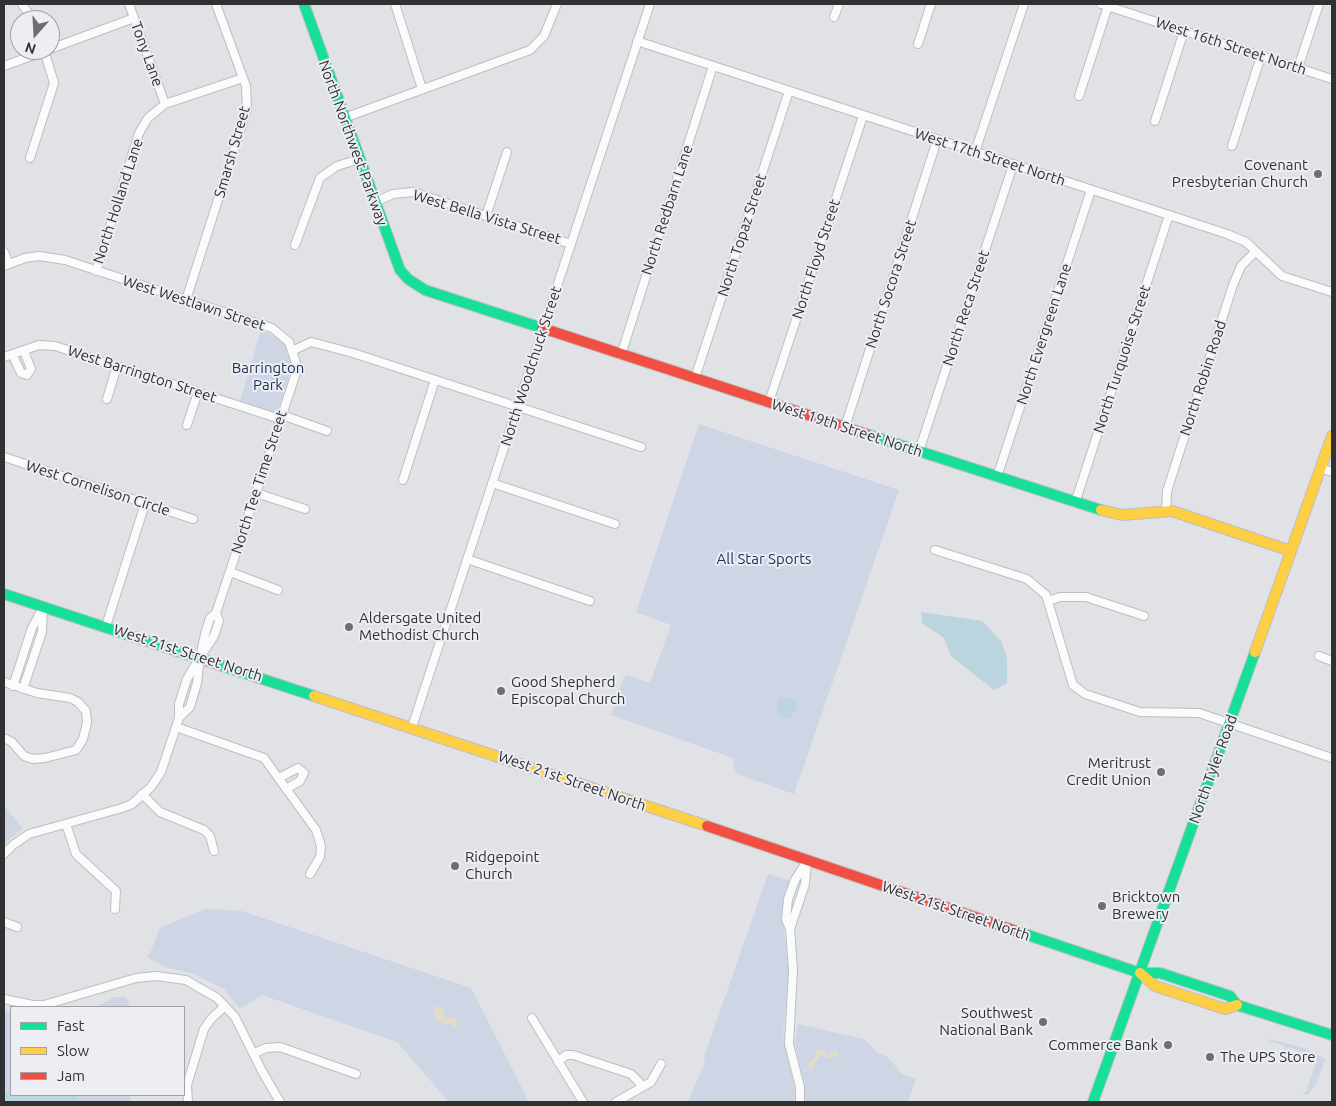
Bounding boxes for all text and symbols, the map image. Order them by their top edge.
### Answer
north arrow [10,10,60,60]
street label: West 16th Street North [1153,13,1309,79]
street label: Tony Lane [127,19,167,89]
text: N [23,39,38,58]
street label: North Northwest Parkway [315,58,391,228]
street label: Smarsh Street [210,104,254,200]
street label: West 17th Street North [912,124,1068,190]
street label: North Holland Lane [89,136,147,266]
street label: North Redbarn Lane [637,143,697,277]
place label: Covenant Presbyterian Church [1172,156,1308,191]
marker: Covenant Presbyterian Church [1312,168,1324,180]
street label: North Topaz Street [714,171,770,299]
street label: West Bella Vista Street [411,186,563,248]
street label: North Floyd Street [788,197,844,321]
street label: North Socora Street [862,217,920,351]
street label: North Reca Street [939,248,993,368]
street label: North Evergreen Lane [1013,261,1075,407]
street label: West Westlawn Street [120,271,268,335]
street label: North Turquoise Street [1089,282,1155,436]
street label: North Woodchuck Street [497,284,565,448]
street label: North Robin Road [1176,318,1230,438]
street label: West Barrington Street [65,341,219,407]
park label: Barrington Park [232,359,304,394]
street label: West 19th Street North [769,395,925,461]
street label: North Tee Time Street [227,408,291,556]
street label: West Cornelison Circle [24,456,172,520]
park label: All Star Sports [716,550,812,568]
place label: Aldersgate United Methodist Church [359,609,481,644]
street label: West 21st Street North [111,620,265,686]
marker: Aldersgate United Methodist Church [343,621,355,633]
place label: Good Shepherd Episcopal Church [511,673,625,708]
marker: Good Shepherd Episcopal Church [495,685,507,697]
street label: North Tyler Road [1185,712,1241,826]
street label: West 21st Street North [496,747,648,815]
place label: Meritrust Credit Union [1066,754,1151,789]
marker: Meritrust Credit Union [1155,766,1167,778]
place label: Ridgepoint Church [465,848,539,883]
marker: Ridgepoint Church [449,860,461,872]
street label: West 21st Street North [880,877,1032,945]
place label: Bricktown Brewery [1112,888,1180,923]
marker: Bricktown Brewery [1096,900,1108,912]
place label: Southwest National Bank [939,1004,1033,1039]
legend [10,1006,185,1096]
marker: Southwest National Bank [1037,1016,1049,1028]
text: Fast [57,1017,84,1034]
place label: Commerce Bank [1048,1036,1158,1054]
marker: Commerce Bank [1162,1039,1174,1051]
text: Slow [57,1042,89,1059]
place label: The UPS Store [1220,1048,1316,1066]
marker: The UPS Store [1204,1051,1216,1063]
text: Jam [57,1067,85,1084]

